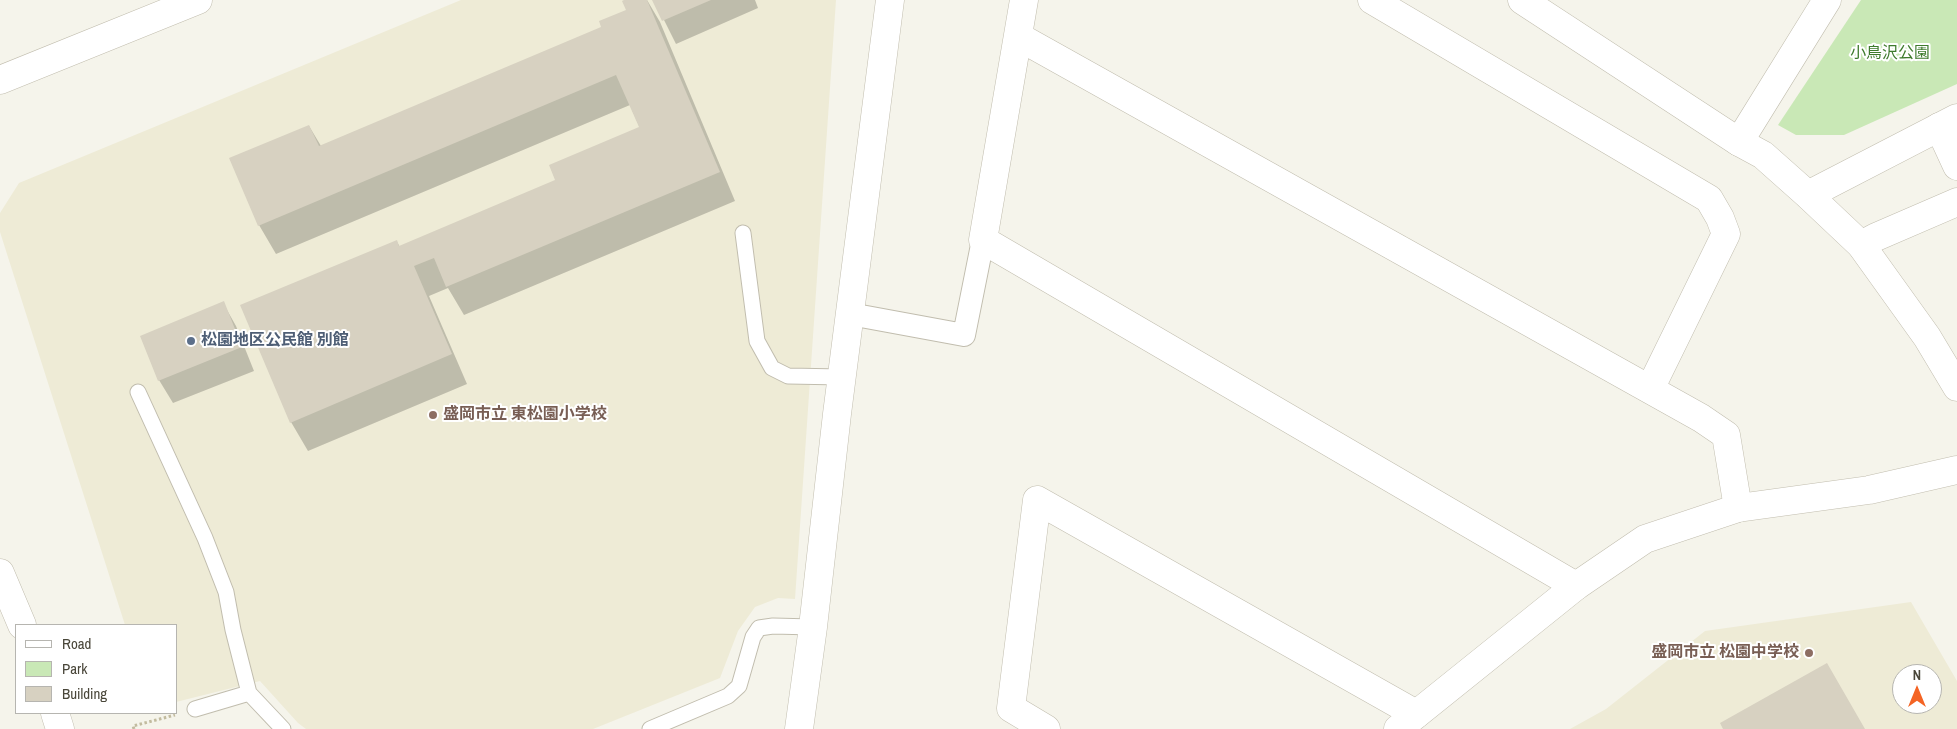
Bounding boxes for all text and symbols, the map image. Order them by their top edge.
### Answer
park label: 小鳥沢公園 [1850,44,1930,64]
place label: 松園地区公民館 別館 [201,331,349,351]
marker: 松園地区公民館 別館 [185,335,197,347]
place label: 盛岡市立 東松園小学校 [443,405,607,425]
marker: 盛岡市立 東松園小学校 [427,409,439,421]
legend [15,624,178,714]
text: Road [62,633,91,654]
place label: 盛岡市立 松園中学校 [1651,643,1799,663]
marker: 盛岡市立 松園中学校 [1803,647,1815,659]
text: Park [62,658,87,679]
north arrow [1892,664,1942,714]
text: N [1913,666,1921,684]
text: Building [62,683,107,704]

